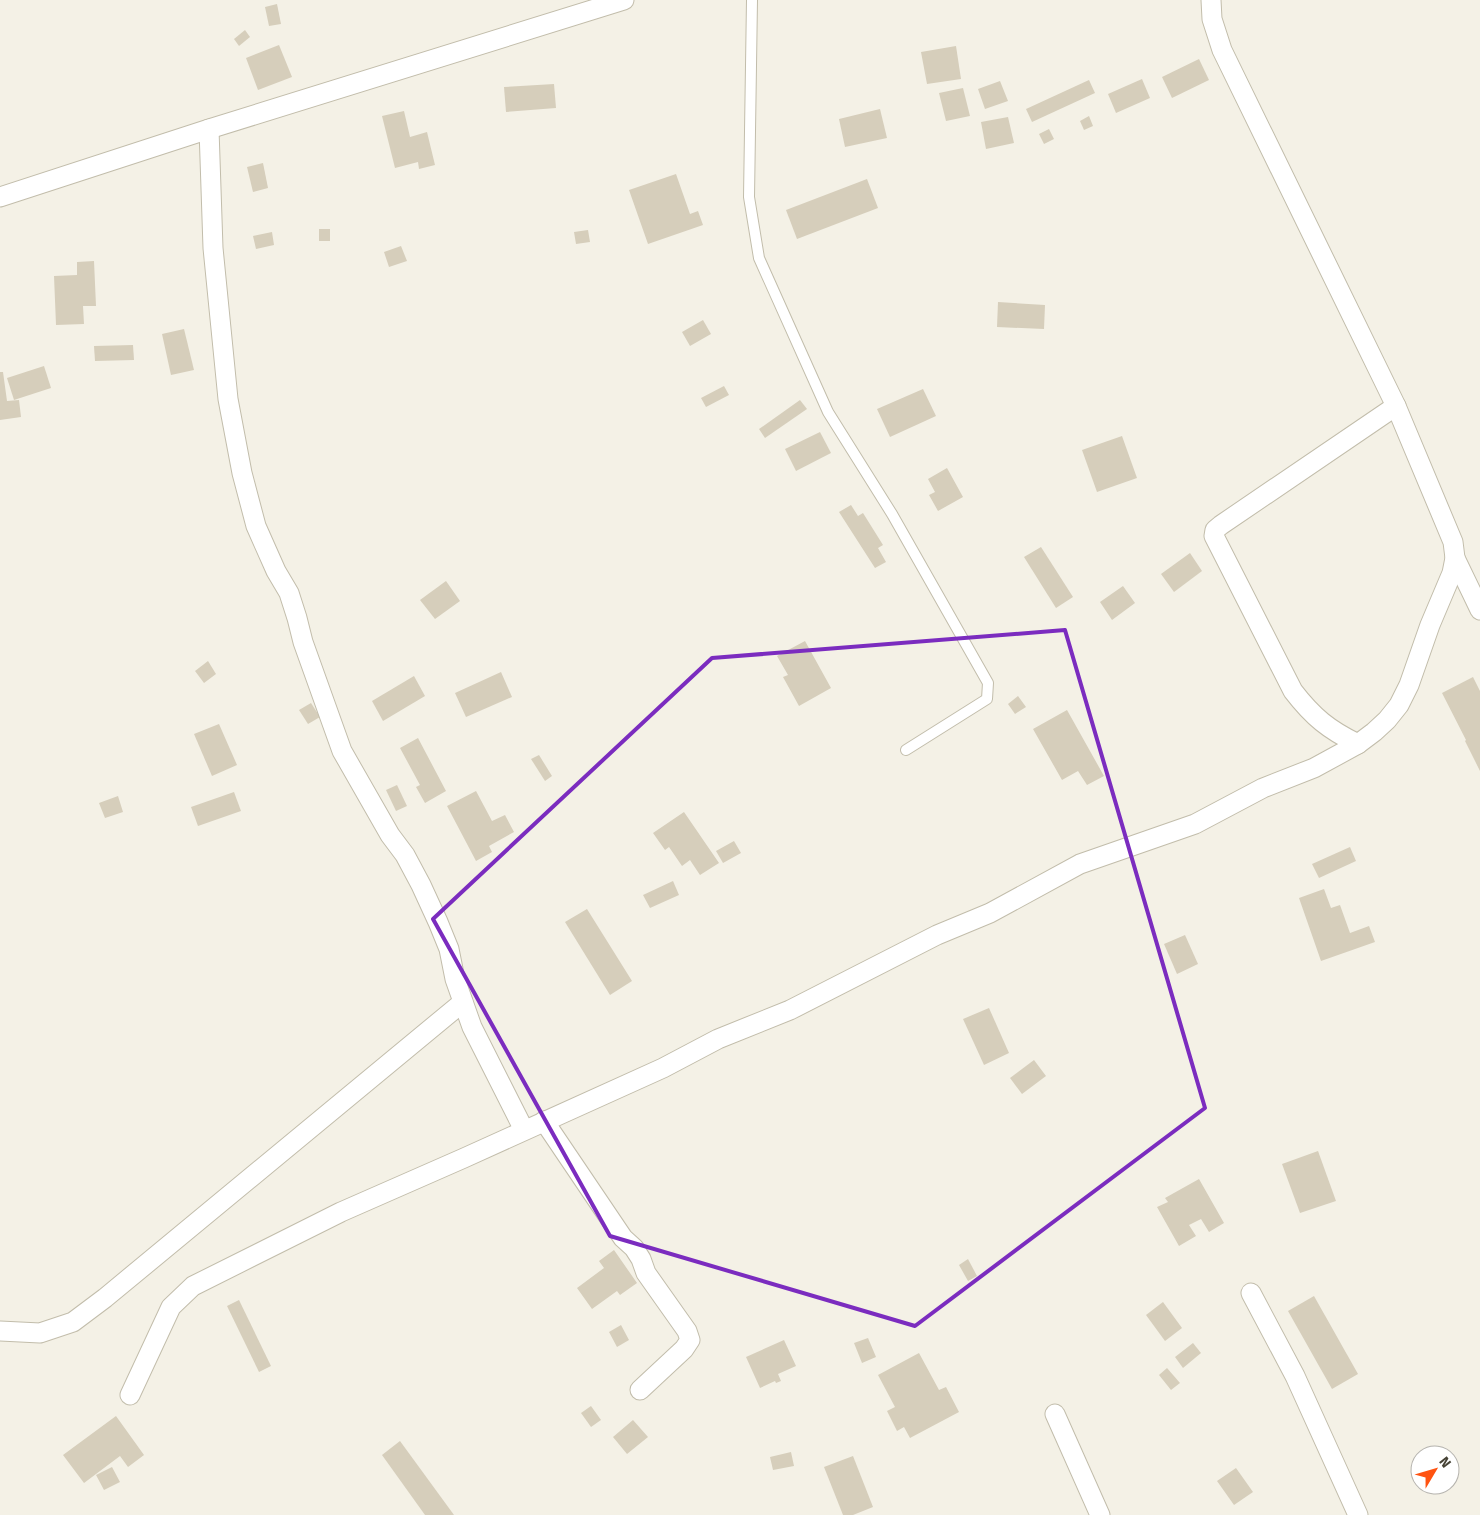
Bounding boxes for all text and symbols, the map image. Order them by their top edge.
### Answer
north arrow [1410,1445,1460,1495]
text: N [1435,1453,1454,1471]

